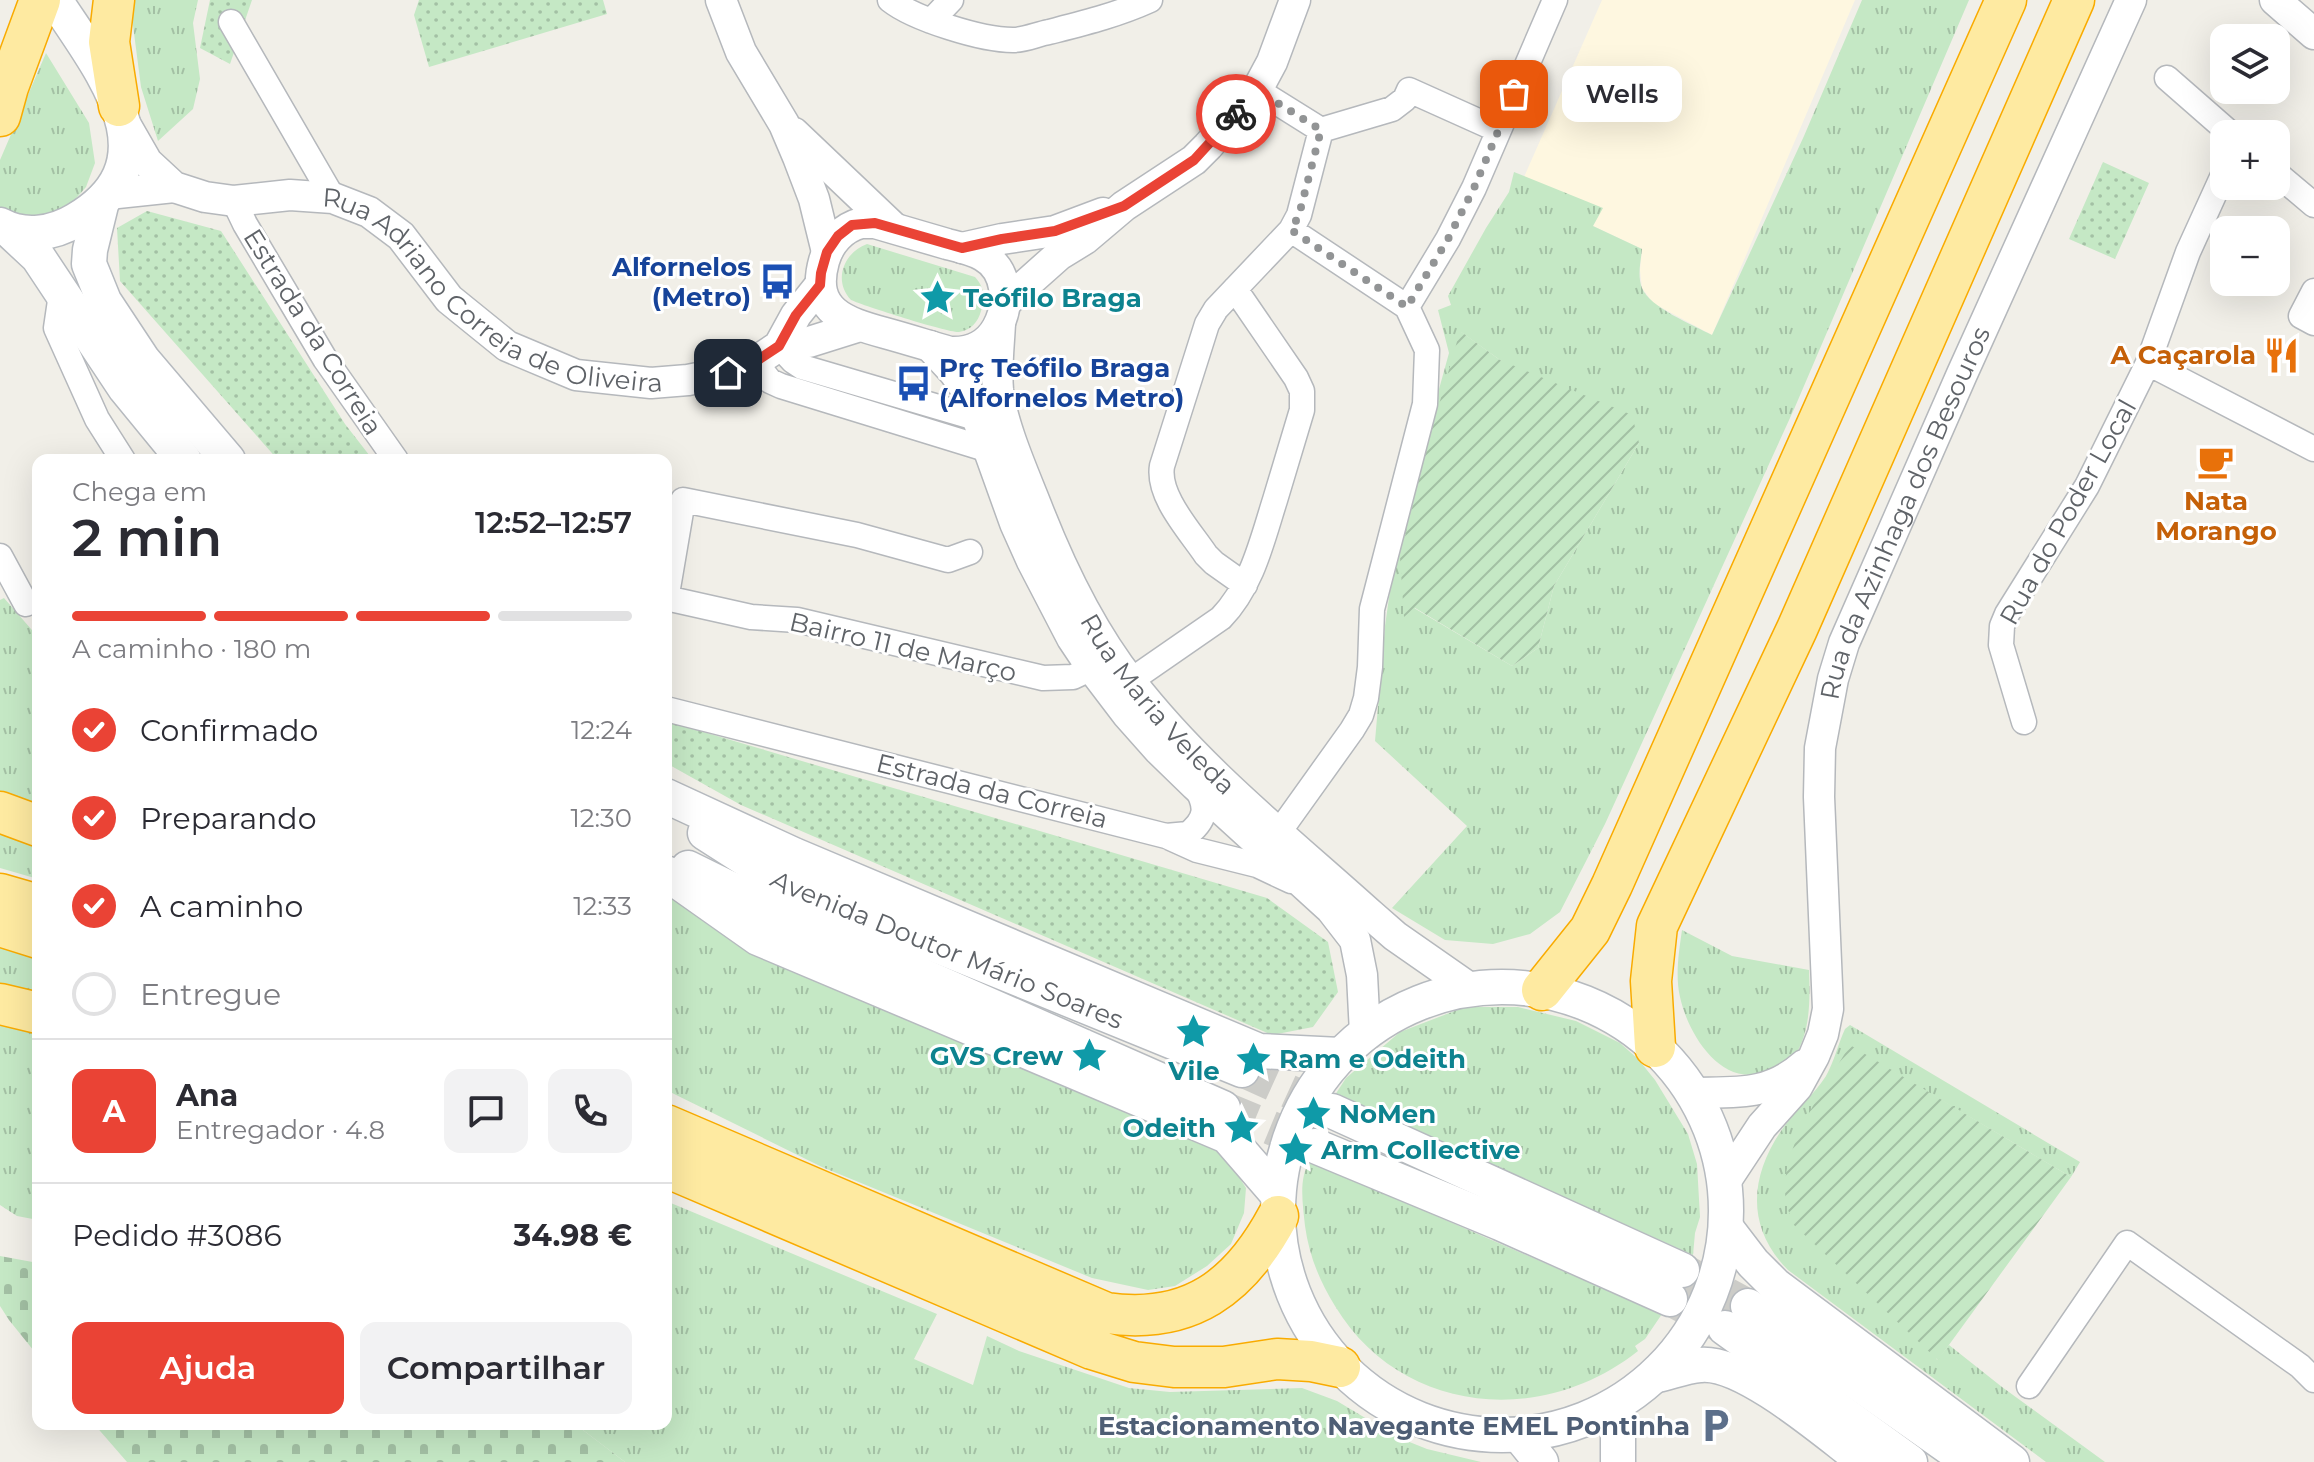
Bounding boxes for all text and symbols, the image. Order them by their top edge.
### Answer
map controls [2210,24,2290,296]
button: layers [2210,24,2290,104]
pin [1480,60,1548,128]
callout: Wells [1562,66,1682,122]
icon: bag [1492,72,1536,116]
courier [1196,74,1276,154]
text: Wells [1586,78,1658,110]
icon: bike [1214,92,1258,136]
button: + [2210,120,2290,200]
street label: Rua Adriano Correia de Oliveira [321,181,663,399]
button: − [2210,216,2290,296]
street label: Estrada da Correia [237,223,389,441]
place label: Alfornelos (Metro) [611,251,751,313]
bus stop icon: Alfornelos (Metro) [758,263,796,301]
place icon: Teófilo Braga [918,279,956,317]
place label: Teófilo Braga [963,282,1142,314]
street label: Rua da Azinhaga dos Besouros [1813,322,1997,702]
restaurant icon: A Caçarola [2263,336,2301,374]
pin [694,339,762,407]
place label: A Caçarola [2110,339,2256,371]
icon: home [706,351,750,395]
place label: Prç Teófilo Braga (Alfornelos Metro) [939,352,1184,414]
bus stop icon: Prç Teófilo Braga (Alfornelos Metro) [894,364,932,402]
street label: Rua do Poder Local [1993,394,2143,630]
cafe icon: Nata Morango [2197,443,2235,481]
text: Chega em [72,476,207,508]
place label: Nata Morango [2155,485,2277,547]
text: 12:52–12:57 [475,504,632,541]
text: 2 min [72,506,222,569]
street label: Bairro 11 de Março [786,605,1020,689]
street label: Rua Maria Veleda [1073,608,1242,801]
text: A caminho · 180 m [72,633,311,665]
icon: check [72,708,116,752]
text: Confirmado [140,712,318,749]
text: 12:24 [571,714,632,746]
street label: Estrada da Correia [873,747,1111,835]
icon: check [72,796,116,840]
text: Preparando [140,800,317,837]
text: 12:30 [570,802,632,834]
street label: Avenida Doutor Mário Soares [765,863,1128,1036]
icon: check [72,884,116,928]
text: A caminho [140,888,303,925]
text: 12:33 [573,890,632,922]
text: Entregue [140,976,281,1013]
place icon: Vile [1175,1013,1213,1051]
place icon: GVS Crew [1070,1037,1108,1075]
place label: GVS Crew [930,1040,1064,1072]
place icon: Ram e Odeith [1234,1040,1272,1078]
place label: Ram e Odeith [1279,1043,1466,1075]
place label: Vile [1167,1055,1220,1087]
button: chat [444,1069,528,1153]
button: phone [548,1069,632,1153]
text: Ana [176,1077,238,1114]
text: A [103,1093,125,1130]
place icon: NoMen [1294,1095,1332,1133]
place label: NoMen [1339,1098,1436,1130]
place icon: Odeith [1223,1109,1261,1147]
place label: Odeith [1123,1112,1216,1144]
text: Entregador · 4.8 [176,1114,385,1146]
place icon: Arm Collective [1276,1131,1314,1169]
place label: Arm Collective [1320,1134,1520,1166]
text: Pedido #3086 [72,1217,282,1254]
text: 34.98 € [513,1217,632,1254]
button: Ajuda [72,1322,344,1414]
button: Compartilhar [360,1322,632,1414]
parking icon: Estacionamento Navegante EMEL Pontinha [1697,1407,1735,1445]
place label: Estacionamento Navegante EMEL Pontinha [1098,1410,1690,1442]

